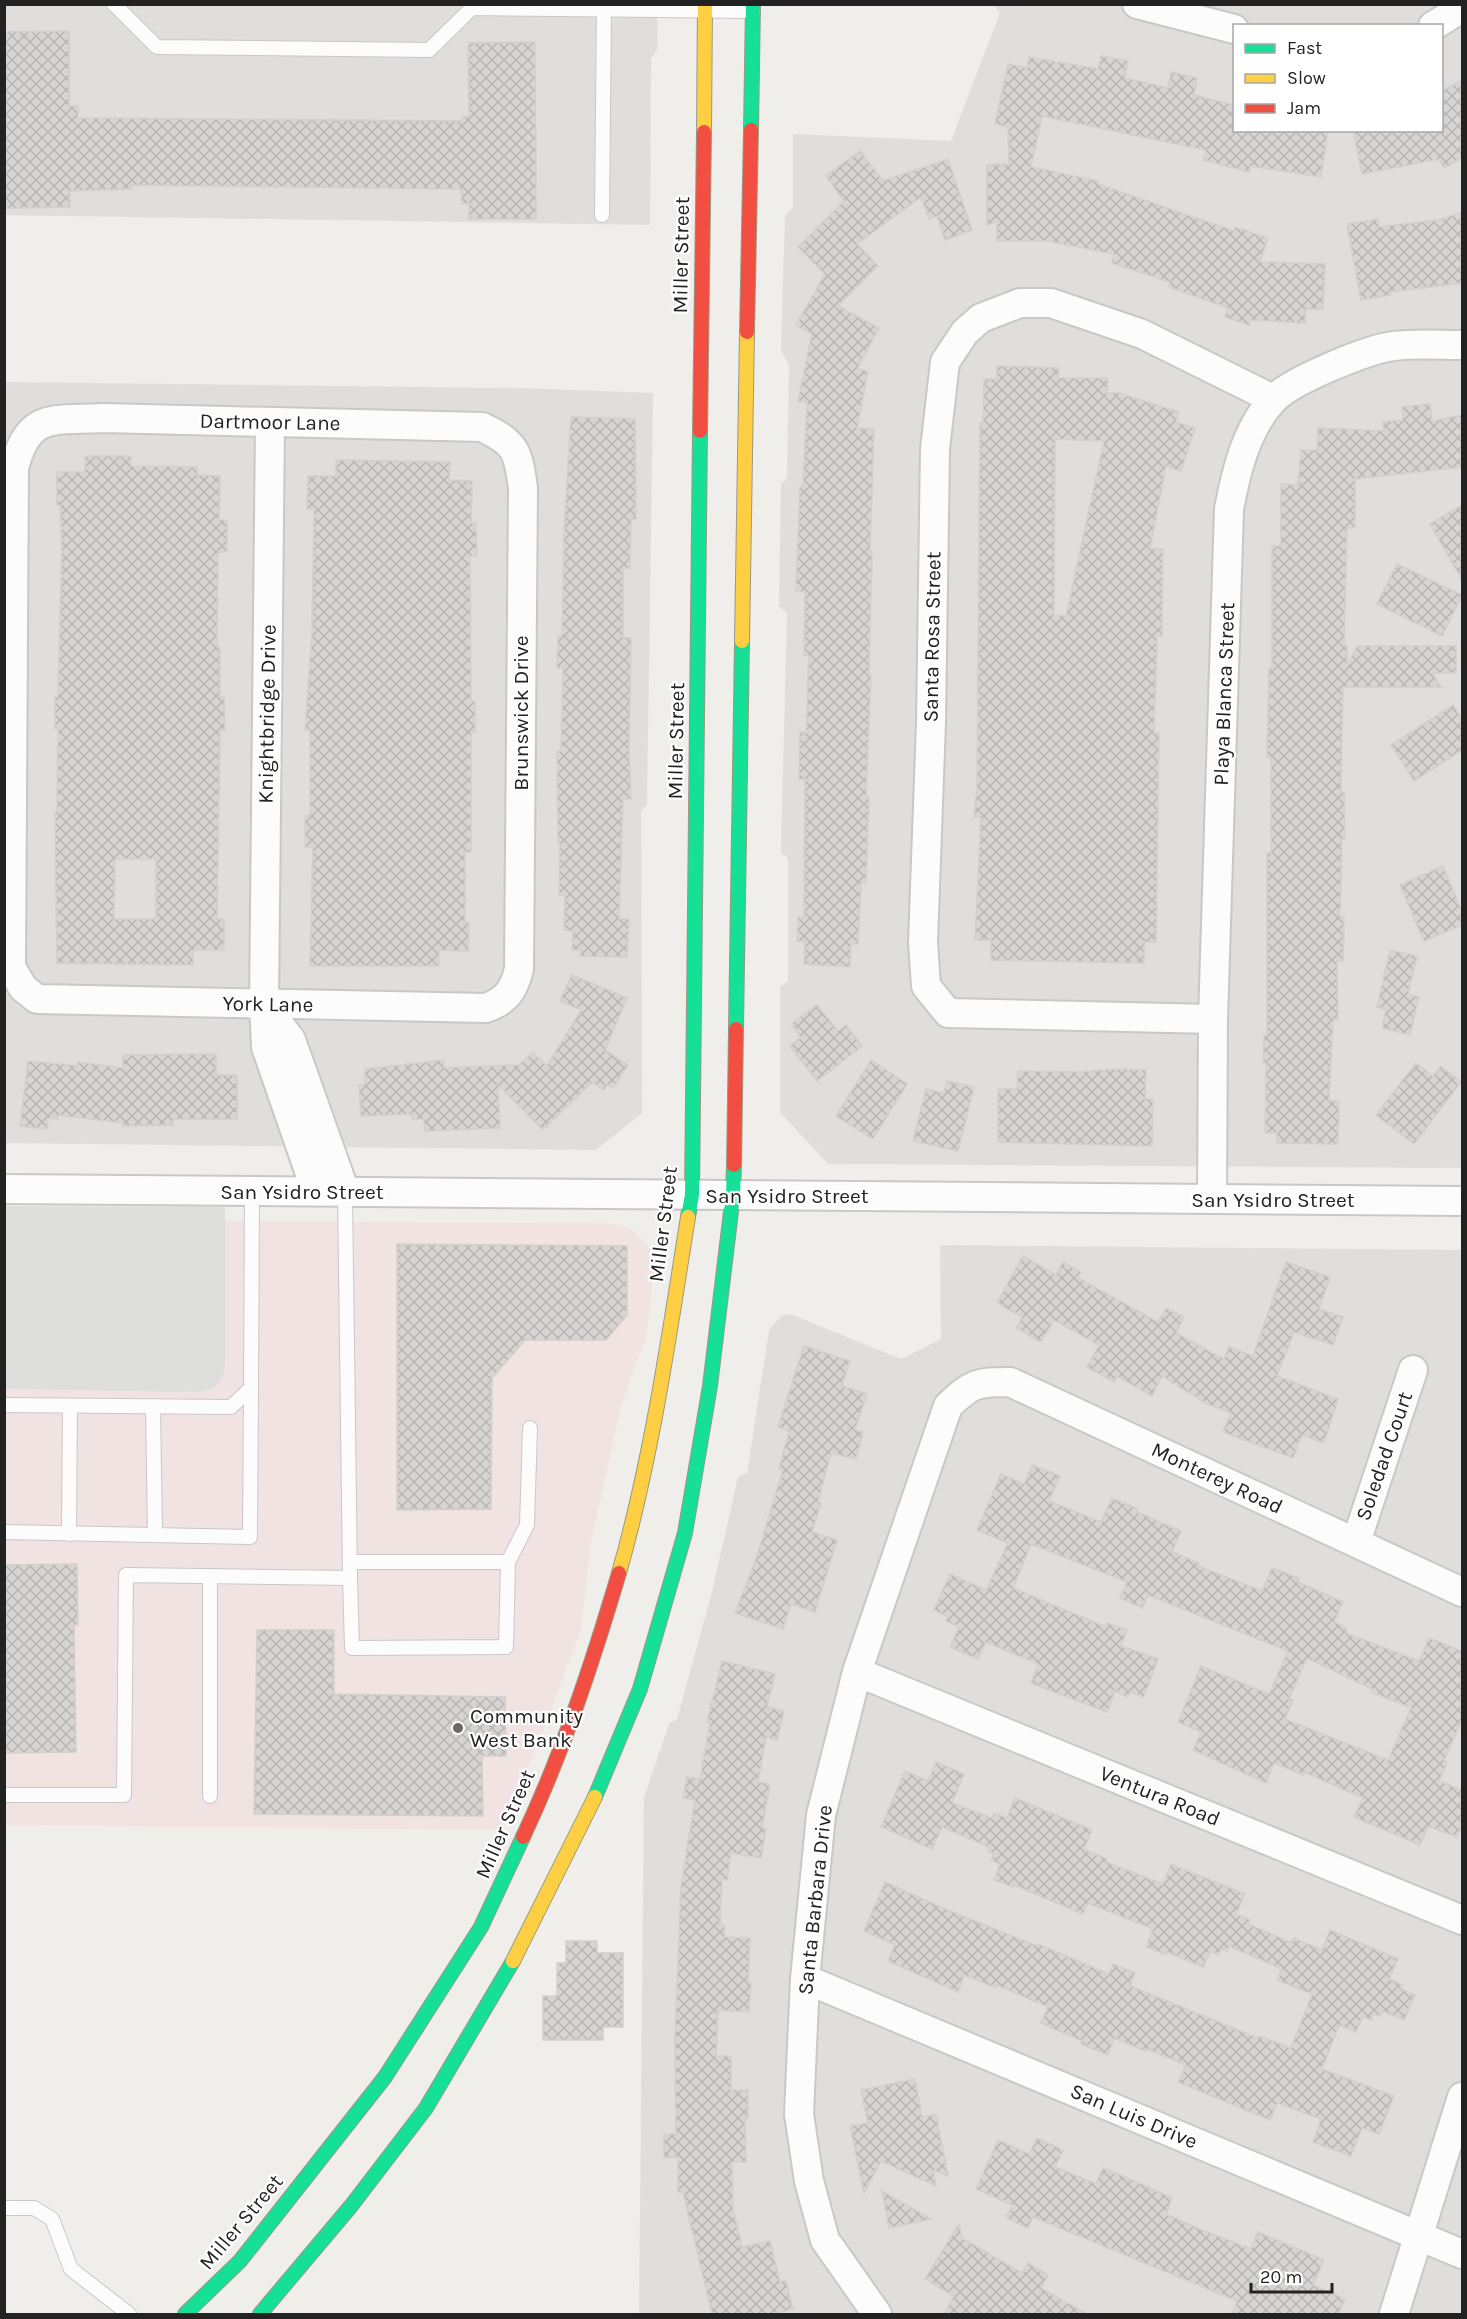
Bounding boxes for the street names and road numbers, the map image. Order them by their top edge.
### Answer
street label: Miller Street [668,196,694,314]
street label: Dartmoor Lane [199,409,341,435]
street label: Santa Rosa Street [919,551,945,723]
street label: Playa Blanca Street [1209,602,1239,786]
street label: Knightbridge Drive [253,624,281,804]
street label: Brunswick Drive [509,635,533,791]
street label: Miller Street [663,682,689,800]
street label: York Lane [222,991,314,1017]
street label: Miller Street [644,1164,682,1283]
street label: San Ysidro Street [220,1180,384,1204]
street label: San Ysidro Street [705,1184,869,1208]
street label: San Ysidro Street [1191,1188,1355,1212]
street label: Soledad Court [1351,1388,1417,1524]
street label: Monterey Road [1148,1437,1286,1519]
street label: Ventura Road [1096,1761,1224,1831]
street label: Miller Street [470,1766,540,1882]
street label: Santa Barbara Drive [793,1804,837,1996]
street label: San Luis Drive [1067,2078,1201,2154]
street label: Miller Street [194,2169,288,2274]

